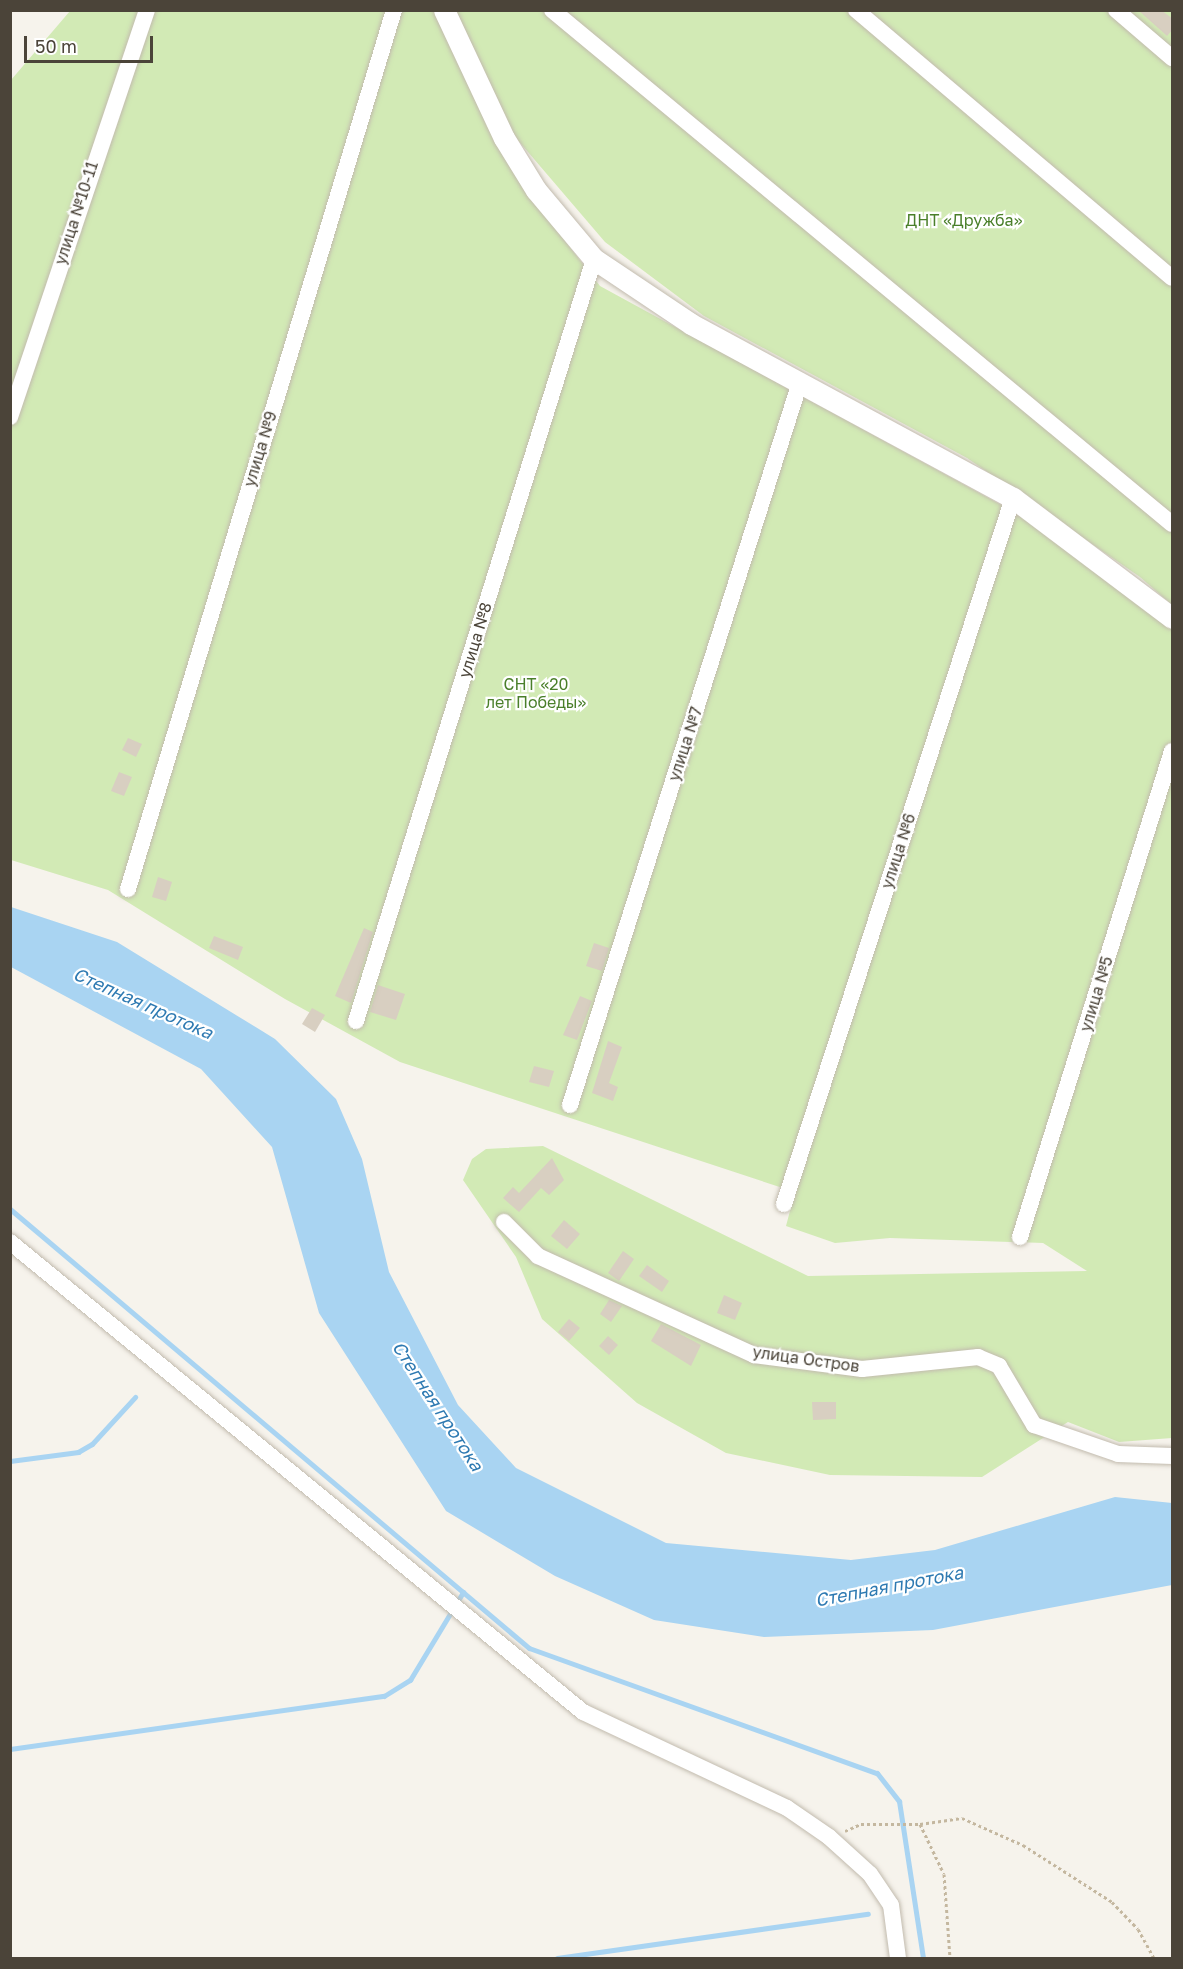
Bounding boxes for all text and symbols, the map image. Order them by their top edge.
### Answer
scale bar [27,24,156,62]
text: 50 m [35,35,77,57]
street label: улица №10-11 [50,159,102,267]
park label: ДНТ «Дружба» [906,210,1022,230]
street label: улица №9 [239,409,281,489]
street label: улица №8 [454,600,496,680]
park label: СНТ «20 лет Победы» [486,674,586,712]
street label: улица №7 [664,704,706,784]
street label: улица №6 [877,811,919,891]
street label: улица №5 [1075,954,1117,1034]
water label: Степная протока [70,963,216,1043]
water label: Степная протока [388,1337,488,1475]
street label: улица Остров [751,1342,861,1376]
water label: Степная протока [813,1561,965,1611]

